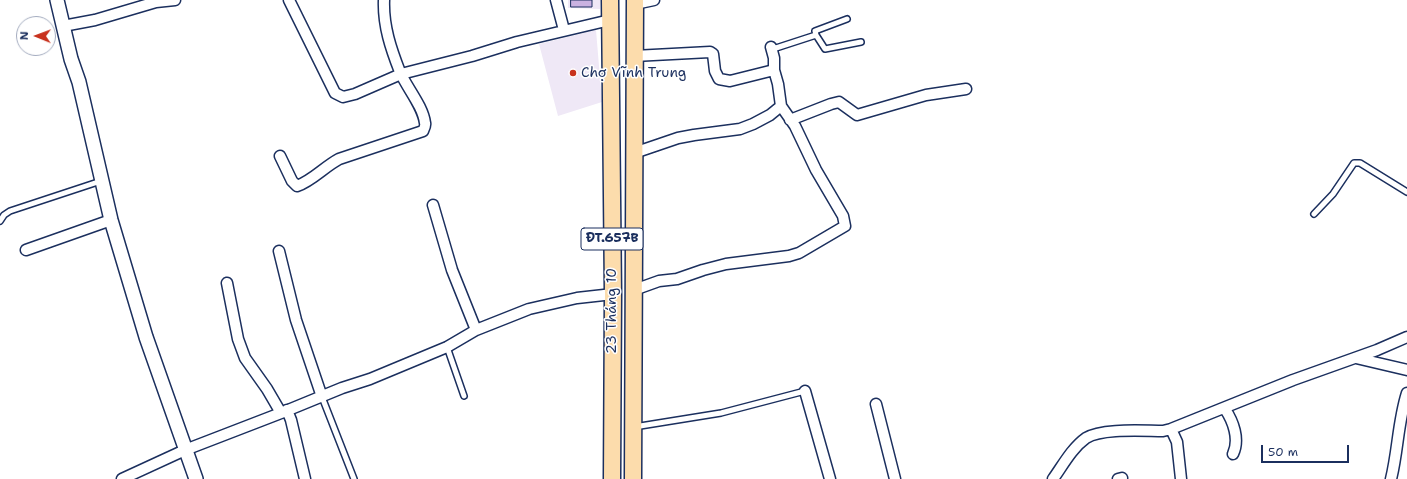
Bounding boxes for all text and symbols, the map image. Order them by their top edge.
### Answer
north arrow [16,16,56,56]
text: N [17,31,32,40]
place label: Chợ Vĩnh Trung [581,65,686,81]
marker: Chợ Vĩnh Trung [568,68,578,78]
road number: ĐT.657B [581,228,643,250]
street label: 23 Tháng 10 [604,268,620,354]
scale bar [1263,437,1351,463]
text: 50 m [1268,444,1298,460]

